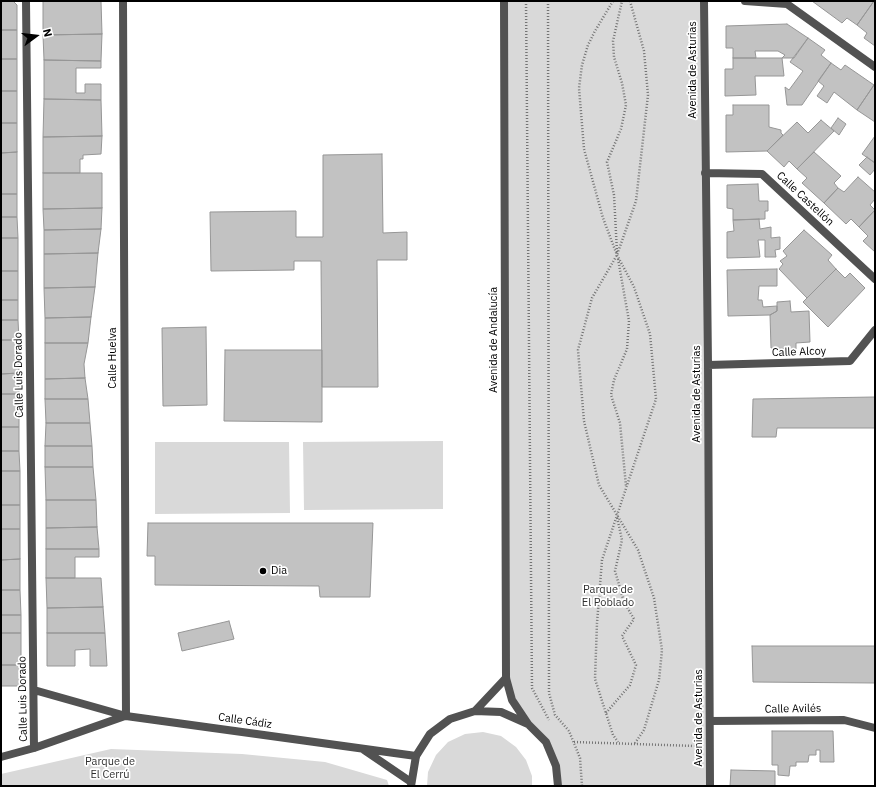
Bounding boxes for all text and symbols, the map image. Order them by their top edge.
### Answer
north arrow [16,16,56,56]
street label: Avenida de Asturias [686,21,700,119]
text: N [40,27,55,39]
street label: Calle Castellón [774,169,836,229]
street label: Avenida de Andalucía [487,287,501,393]
street label: Calle Huelva [106,327,120,389]
street label: Calle Luis Dorado [12,332,26,418]
street label: Calle Alcoy [772,344,826,360]
street label: Avenida de Asturias [690,345,704,443]
place label: Dia [271,564,287,578]
marker: Dia [258,566,268,576]
park label: Parque de El Poblado [582,583,634,609]
street label: Calle Luis Dorado [16,656,30,742]
street label: Avenida de Asturias [692,669,706,767]
street label: Calle Avilés [765,702,821,716]
street label: Calle Cádiz [217,711,273,731]
park label: Parque de El Cerrú [85,755,135,781]

